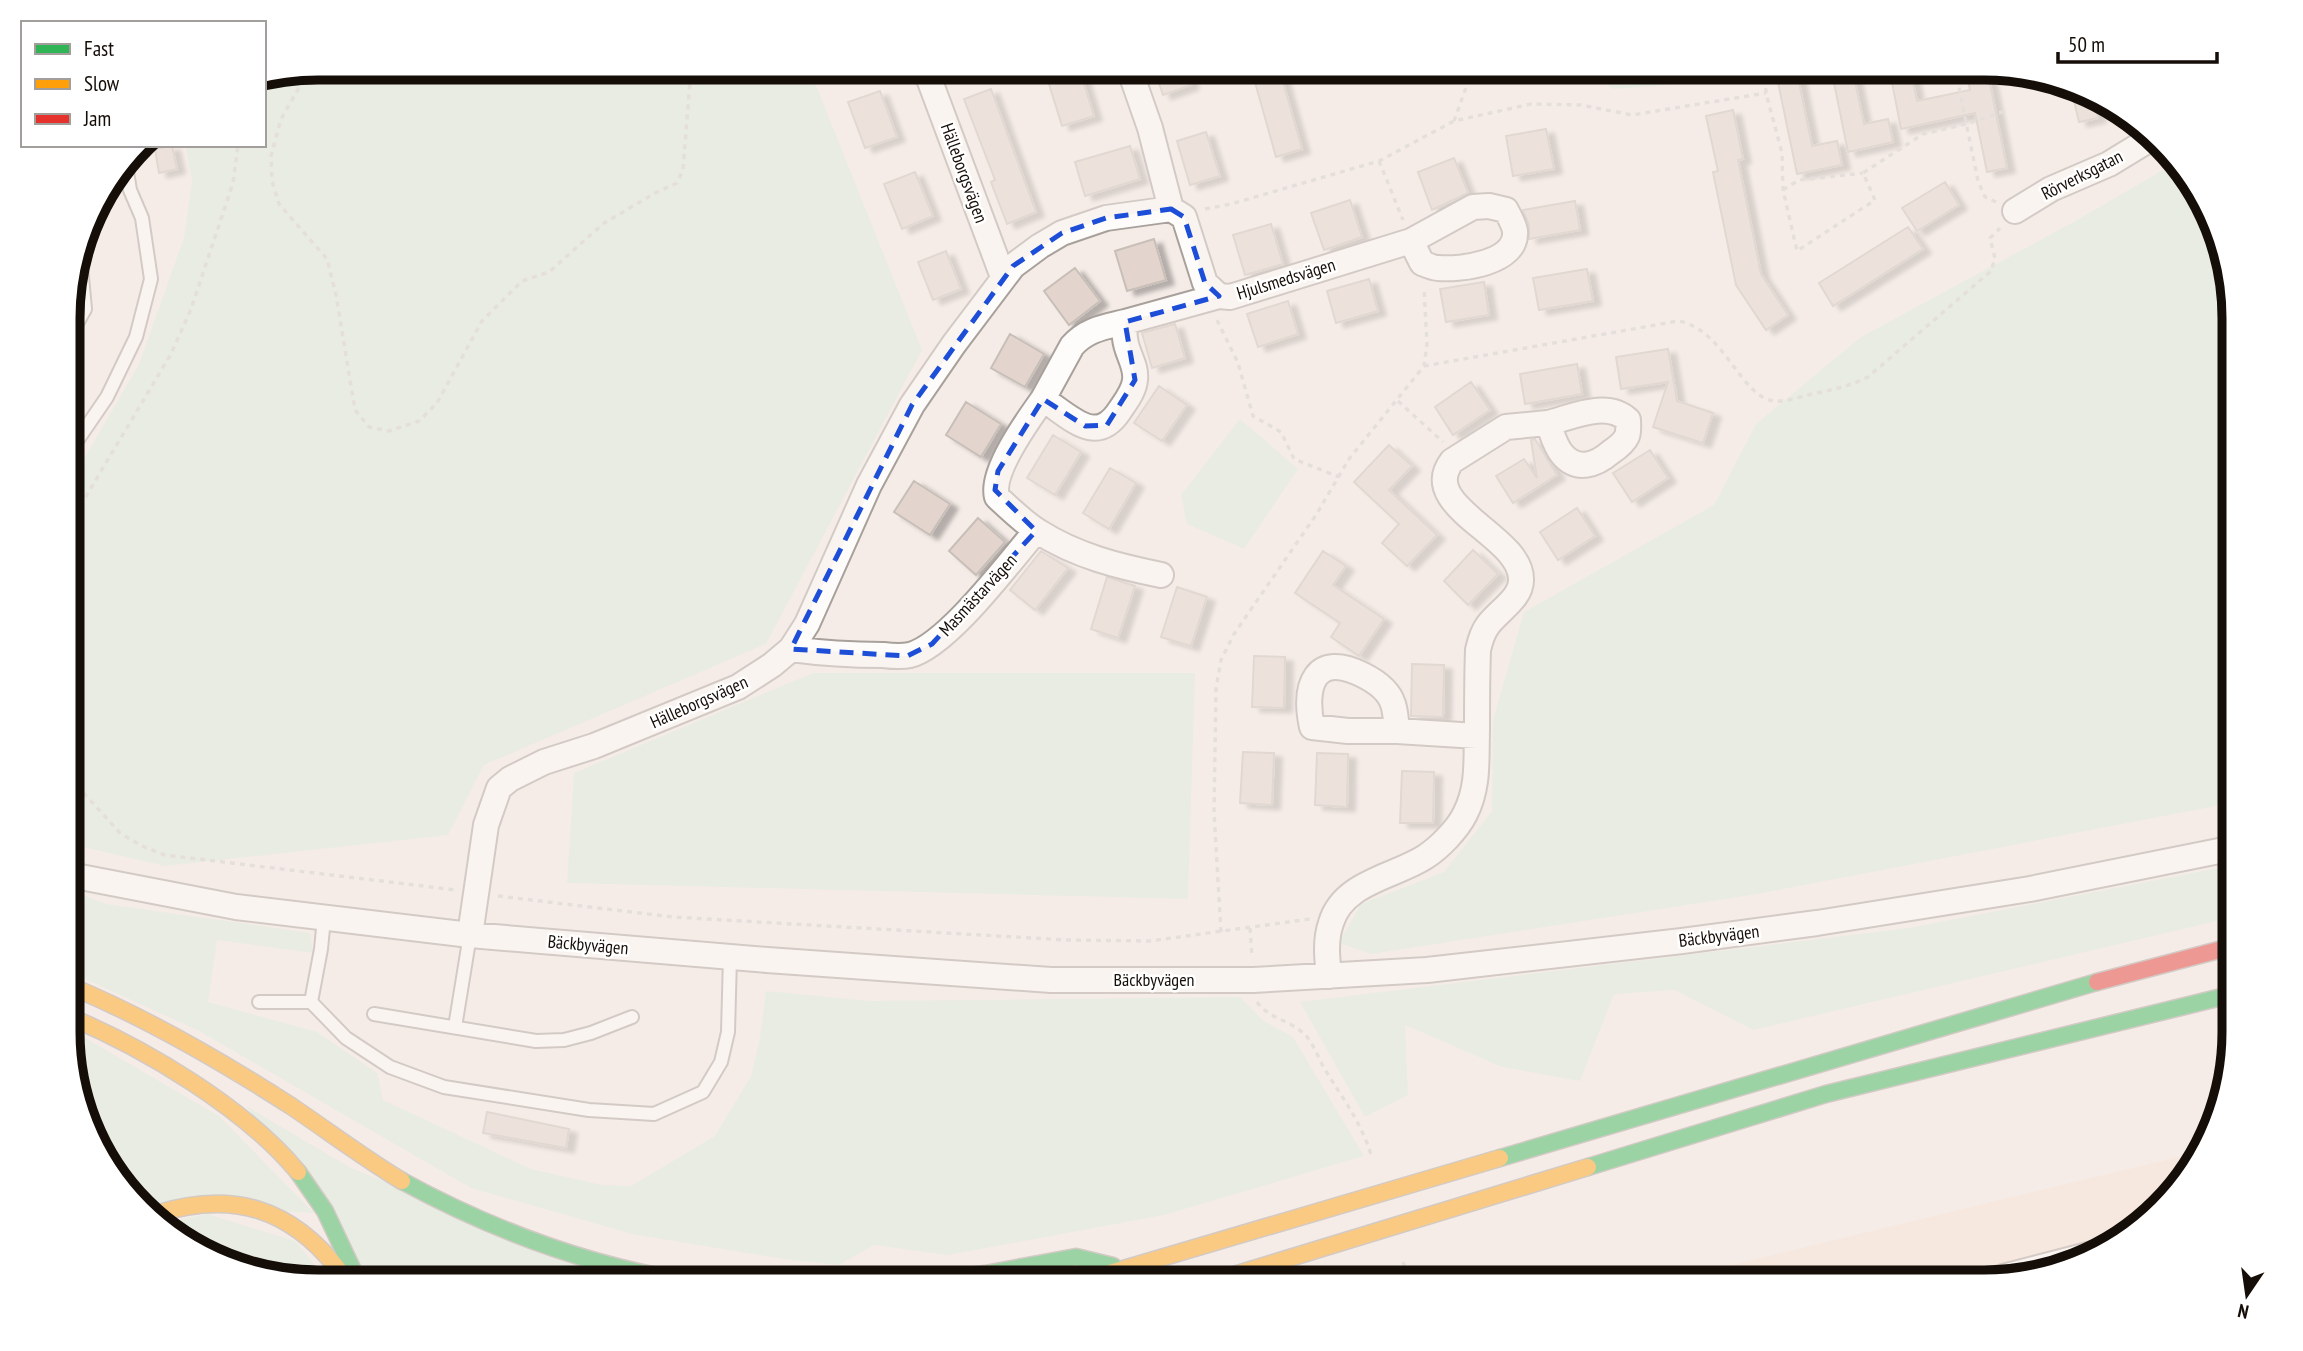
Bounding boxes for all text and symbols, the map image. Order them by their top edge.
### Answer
legend [21,21,266,147]
scale bar [2058,21,2217,65]
text: 50 m [2068,31,2105,58]
text: Fast [84,35,114,62]
text: Slow [84,70,120,97]
text: Jam [83,105,111,132]
street label: Hälleborgsvägen [936,120,993,226]
street label: Rörverksgatan [2037,144,2126,205]
street label: Hjulsmedsvägen [1234,253,1338,304]
street label: Masmästarvägen [934,549,1022,641]
street label: Hälleborgsvägen [646,670,751,733]
street label: Bäckbyvägen [1677,919,1761,952]
street label: Bäckbyvägen [547,930,629,959]
street label: Bäckbyvägen [1114,968,1194,991]
north arrow [2212,1260,2282,1330]
text: N [2235,1299,2251,1324]

